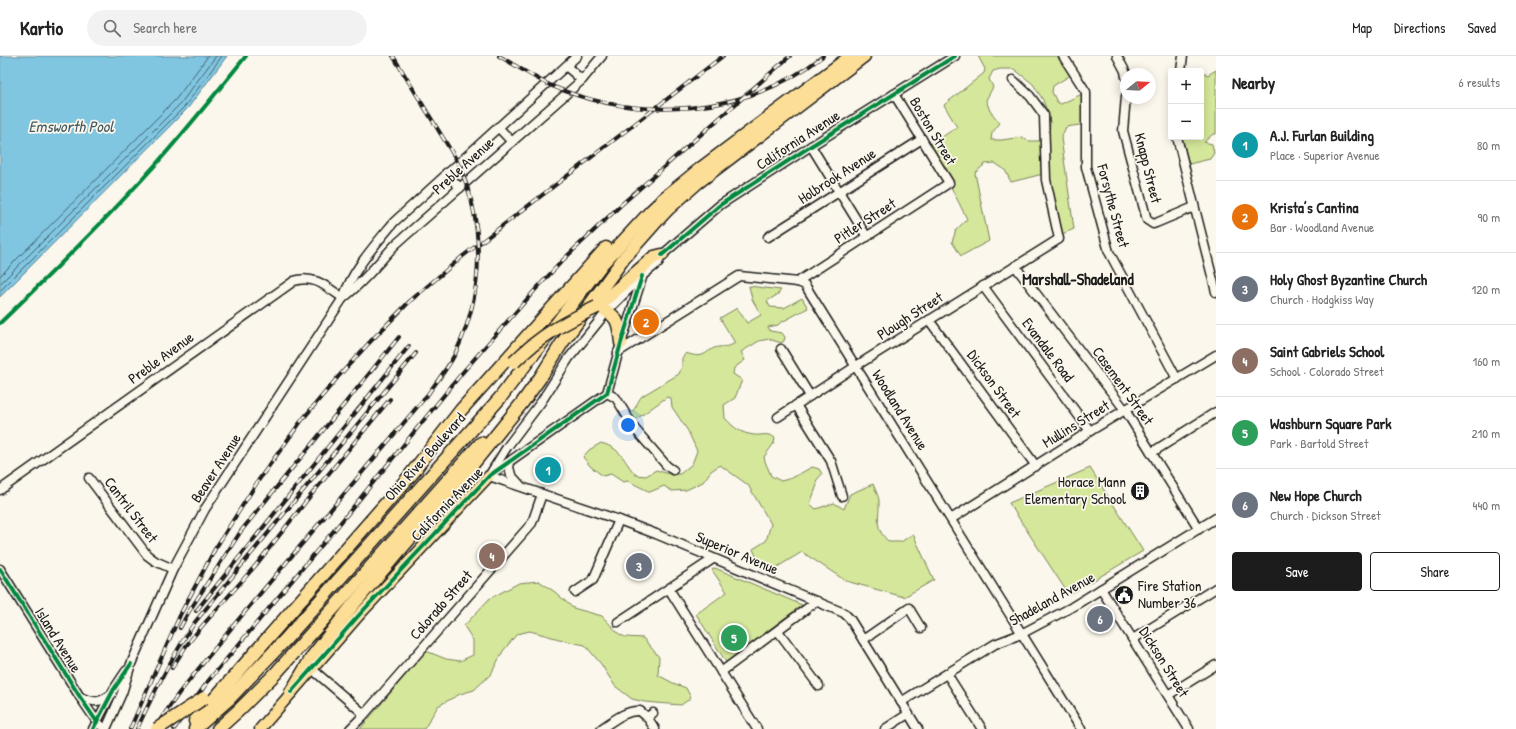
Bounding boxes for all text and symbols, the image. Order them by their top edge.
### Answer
search box [87,10,367,46]
text: Kartio [20,15,63,41]
icon: search [101,17,123,39]
text: Search here [133,17,197,38]
text: Map [1352,18,1372,37]
text: Directions [1394,18,1445,37]
text: Saved [1467,18,1496,37]
north arrow [1120,68,1156,104]
map controls [1168,68,1204,140]
button: + [1168,68,1204,104]
text: Nearby [1232,71,1275,94]
text: 6 results [1459,73,1500,91]
street label: Boston Street [905,93,962,169]
button: − [1168,104,1204,140]
street label: California Avenue [752,105,844,175]
water label: Emsworth Pool [29,115,114,137]
text: A.J. Furlan Building [1270,125,1374,146]
street label: Knapp Street [1130,131,1168,206]
street label: Preble Avenue [427,132,498,199]
text: 1 [1243,136,1247,154]
text: 80 m [1477,136,1500,154]
street label: Holbrook Avenue [794,143,880,209]
text: Place · Superior Avenue [1270,146,1380,164]
street label: Forsythe Street [1092,161,1135,251]
street label: Pitler Street [830,192,900,248]
text: Krista’s Cantina [1270,197,1358,218]
text: 2 [1242,208,1248,226]
text: 90 m [1478,208,1500,226]
text: Bar · Woodland Avenue [1270,218,1374,236]
district label: Marshall-Shadeland [1022,268,1134,290]
text: Holy Ghost Byzantine Church [1270,269,1427,290]
text: 3 [1242,280,1248,298]
text: 120 m [1472,280,1500,298]
street label: Plough Street [873,286,947,345]
text: Church · Hodgkiss Way [1270,290,1374,308]
pin: 2 [633,307,659,337]
street label: Evandale Road [1017,313,1079,386]
street label: Preble Avenue [124,327,198,389]
text: Saint Gabriels School [1270,341,1384,362]
street label: Casement Street [1088,342,1160,430]
street label: Dickson Street [963,345,1027,423]
text: 4 [1243,352,1247,370]
text: 160 m [1472,352,1500,370]
text: School · Colorado Street [1270,362,1384,380]
street label: Woodland Avenue [867,366,934,454]
street label: Mullins Street [1038,394,1114,453]
street label: Ohio River Boulevard [379,408,470,505]
text: Washburn Square Park [1270,413,1391,434]
your location [618,415,638,435]
text: 5 [1242,424,1248,442]
text: 210 m [1472,424,1500,442]
street label: Beaver Avenue [185,429,246,506]
text: Park · Bartold Street [1270,434,1369,452]
pin: 1 [535,455,561,485]
street label: California Avenue [406,462,488,546]
place label: Horace Mann Elementary School [1025,471,1126,509]
street label: Cantril Street [100,472,164,548]
building icon: Horace Mann Elementary School [1129,480,1151,502]
text: New Hope Church [1270,485,1362,506]
text: 6 [1242,496,1248,514]
text: 440 m [1473,496,1500,514]
text: Church · Dickson Street [1270,506,1381,524]
street label: Superior Avenue [693,526,782,579]
pin: 4 [479,541,505,571]
pin: 3 [626,551,652,581]
button: Save [1232,552,1362,591]
button: Share [1370,552,1500,591]
street label: Colorado Street [404,565,477,644]
street label: Shadeland Avenue [1005,566,1098,631]
place label: Fire Station Number 36 [1137,575,1202,613]
public building icon: Fire Station Number 36 [1113,584,1135,606]
street label: Island Avenue [30,603,87,676]
pin: 6 [1087,604,1113,634]
street label: Dickson Street [1134,622,1195,702]
pin: 5 [721,623,747,653]

